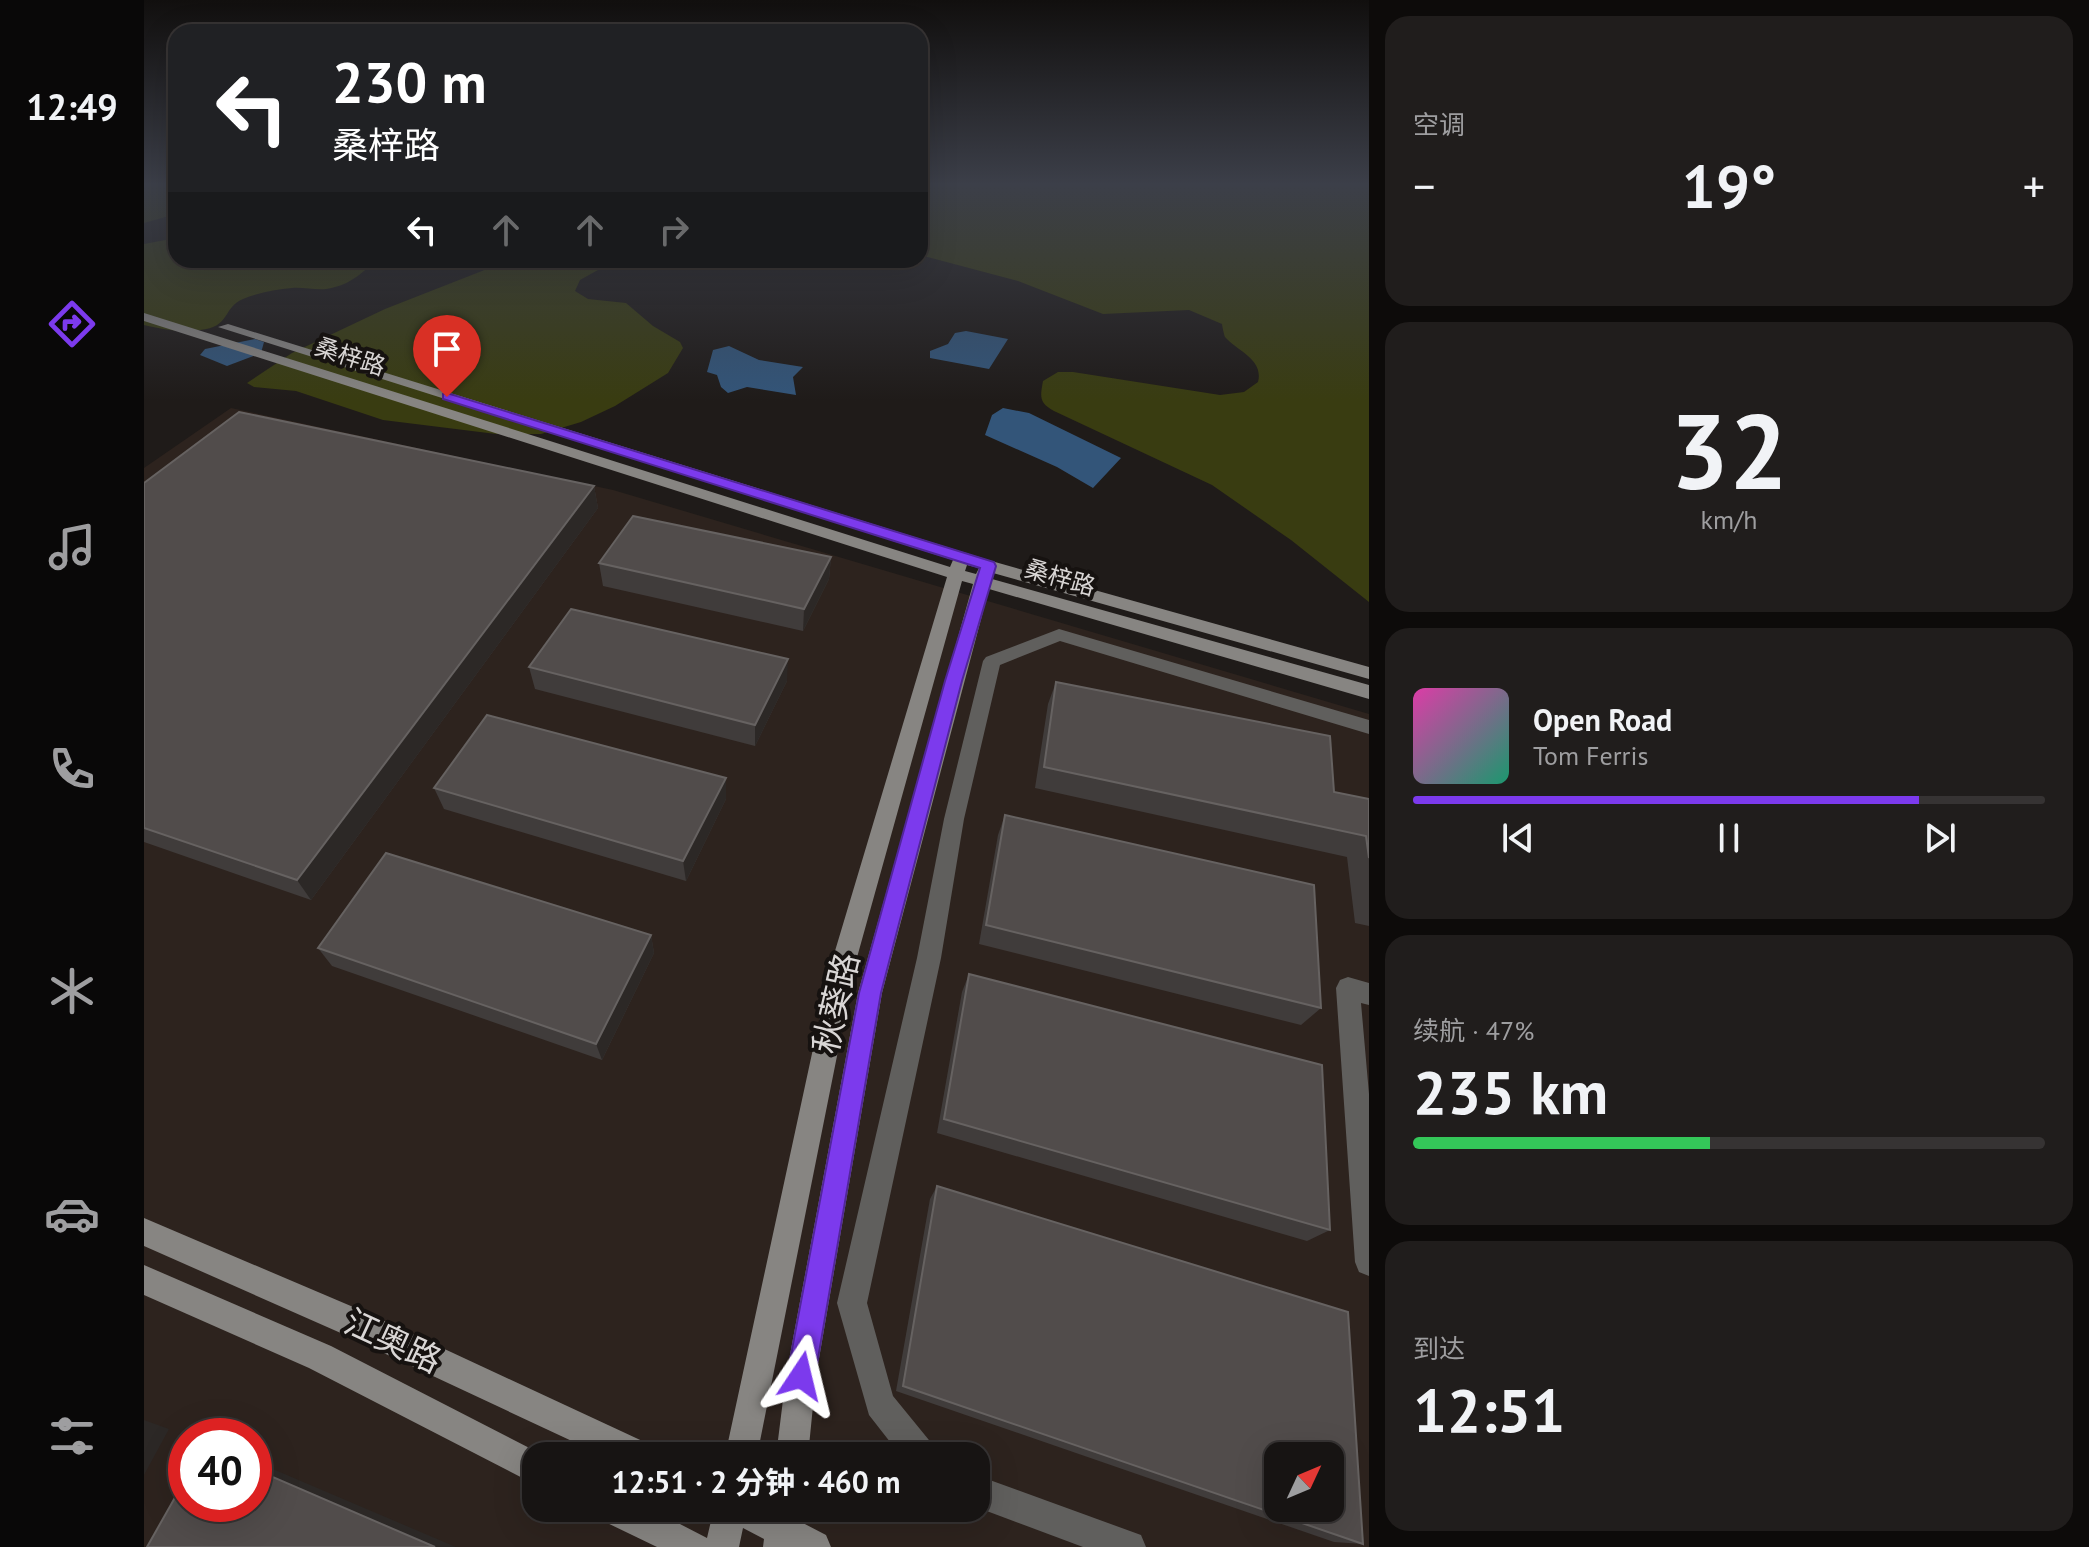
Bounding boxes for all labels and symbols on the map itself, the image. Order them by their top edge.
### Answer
pin [413,315,481,397]
street label: 桑梓路 [311,331,389,382]
street label: 桑梓路 [1021,553,1099,602]
street label: 秋葵路 [802,948,868,1057]
street label: 江奥路 [338,1299,449,1382]
position arrow [759,1334,843,1418]
speed limit sign: 40 [168,1418,272,1522]
north arrow [1264,1442,1344,1522]

